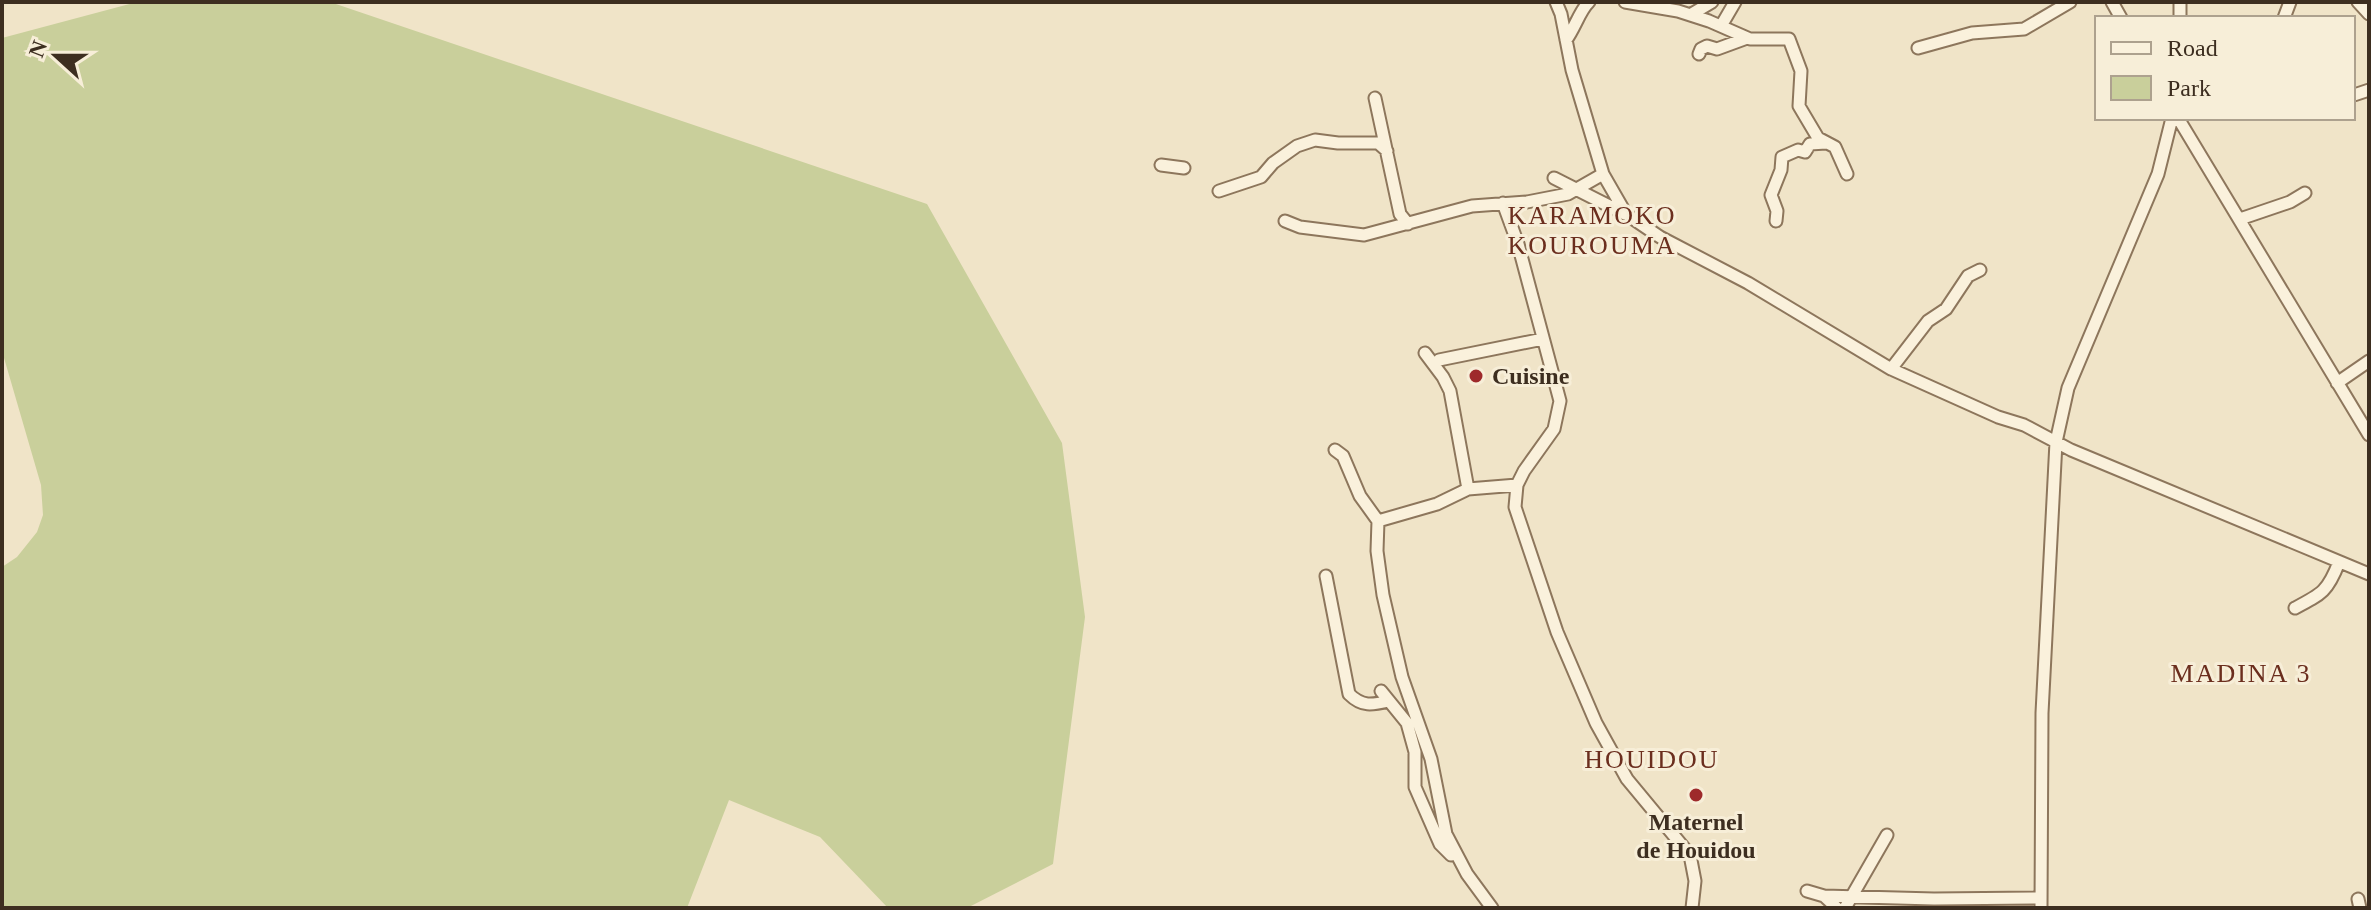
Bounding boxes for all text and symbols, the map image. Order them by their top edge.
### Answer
north arrow [16,16,96,96]
legend [2095,16,2355,120]
text: Road [2167,35,2218,61]
text: N [23,37,52,61]
text: Park [2167,75,2211,101]
district label: KARAMOKO KOUROUMA [1507,201,1677,260]
place label: Cuisine [1492,363,1570,389]
marker: Cuisine [1467,367,1485,385]
district label: MADINA 3 [2171,659,2311,688]
district label: HOUIDOU [1584,745,1720,774]
marker: Maternel de Houidou [1687,786,1705,804]
place label: Maternel de Houidou [1636,809,1756,863]

